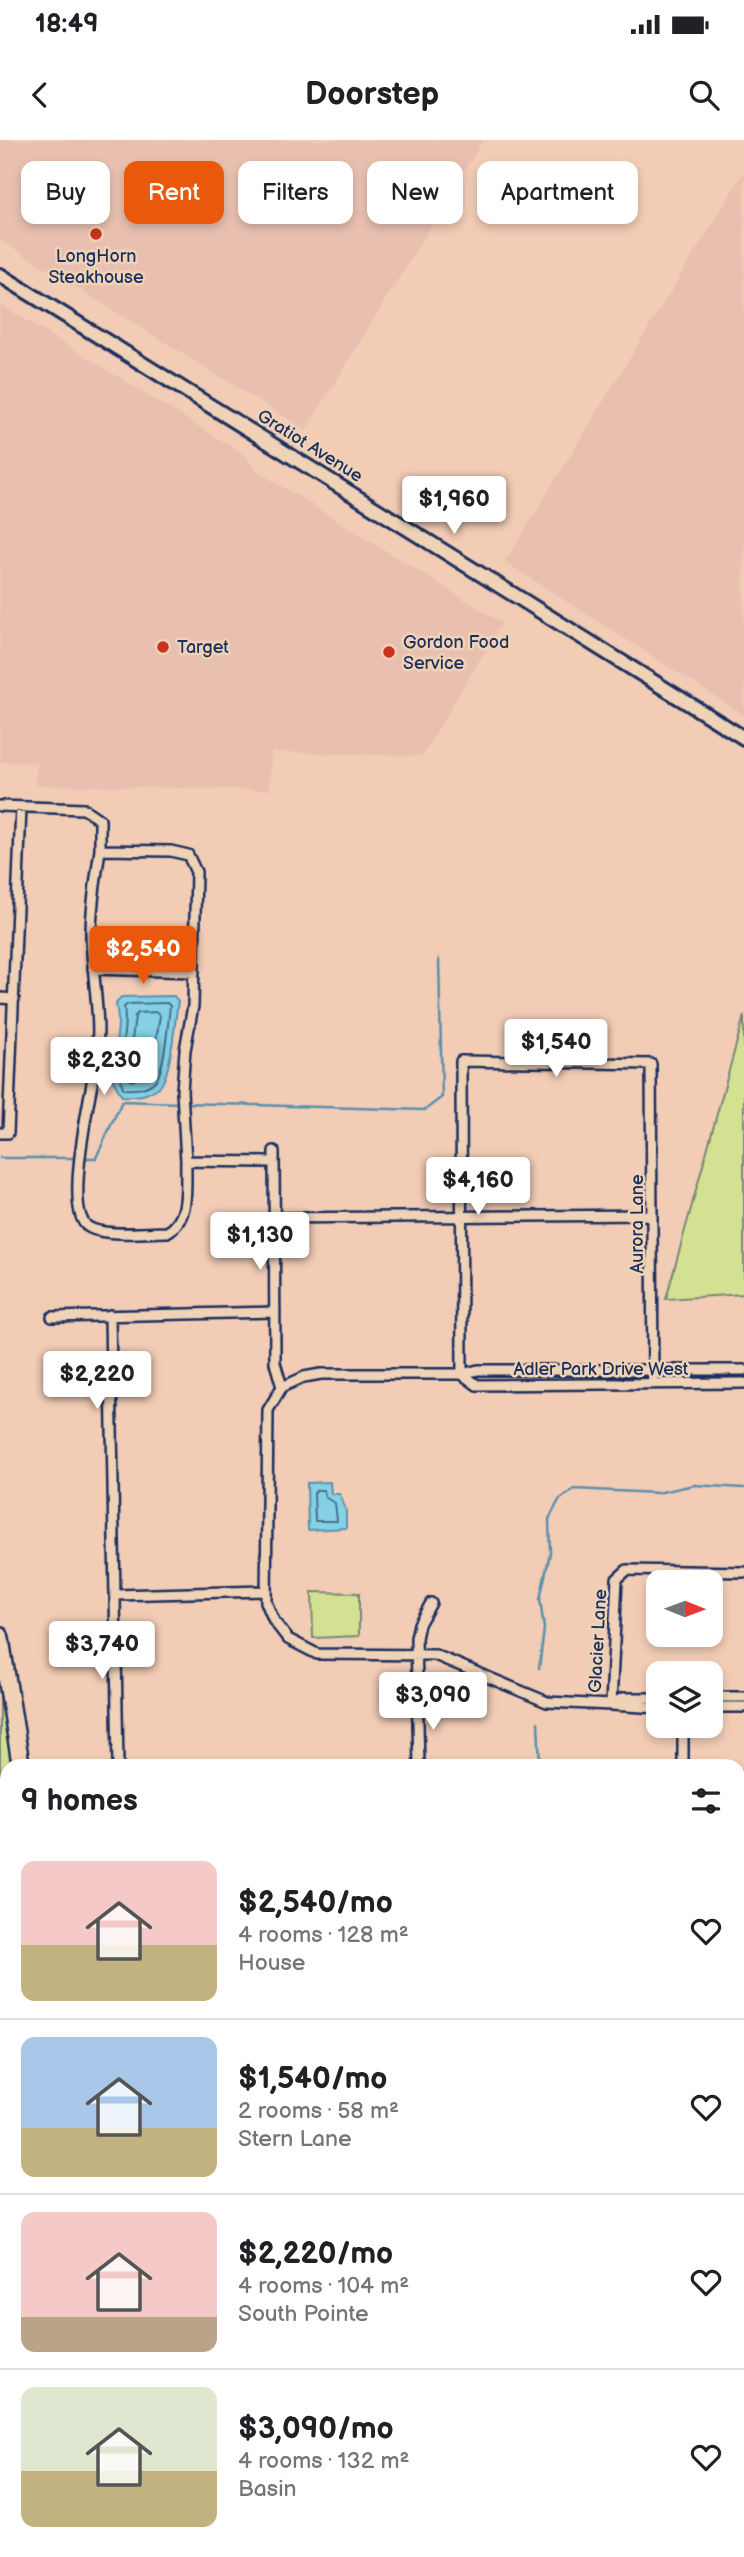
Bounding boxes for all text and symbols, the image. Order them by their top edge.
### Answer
text: 18:49 [35,9,98,40]
text: Doorstep [305,75,439,114]
icon: back [21,76,59,114]
icon: search [685,76,723,114]
chip: Buy [21,161,110,224]
chip: Rent [124,161,224,224]
chip: Filters [238,161,353,224]
chip: New [367,161,463,224]
chip: Apartment [477,161,638,224]
marker: LongHorn Steakhouse [88,226,104,242]
place label: LongHorn Steakhouse [48,246,144,288]
street label: Gratiot Avenue [253,405,367,487]
pin: $1,960 [397,476,511,536]
text: $1,960 [418,485,490,513]
place label: Gordon Food Service [403,632,509,674]
place label: Target [177,637,229,658]
marker: Target [155,639,171,655]
marker: Gordon Food Service [381,644,397,660]
pin: $2,540 [86,926,200,986]
text: $2,540 [105,935,181,963]
pin: $1,540 [499,1020,613,1079]
text: $1,540 [520,1028,592,1056]
pin: $2,230 [47,1038,161,1097]
text: $2,230 [66,1046,142,1074]
pin: $4,160 [421,1158,535,1217]
text: $4,160 [442,1166,514,1194]
street label: Aurora Lane [627,1174,648,1274]
pin: $1,130 [203,1212,317,1272]
text: $1,130 [226,1221,294,1249]
pin: $2,220 [40,1352,154,1411]
street label: Adler Park Drive West [514,1359,689,1380]
text: $2,220 [59,1360,135,1388]
north arrow [646,1570,723,1647]
map controls [646,1570,723,1738]
street label: Glacier Lane [585,1588,611,1694]
pin: $3,740 [45,1622,159,1681]
text: $3,740 [65,1630,139,1658]
button: layers [646,1661,723,1738]
pin: $3,090 [376,1672,490,1732]
text: $3,090 [395,1681,471,1709]
icon: filters [687,1782,725,1820]
text: 9 homes [21,1783,138,1819]
text: $2,540/mo [238,1885,393,1921]
icon: home [77,1889,161,1973]
icon: heart [687,1912,725,1950]
text: 4 rooms · 128 m² [238,1921,409,1949]
text: House [238,1949,305,1977]
text: $1,540/mo [238,2061,387,2097]
icon: home [77,2065,161,2149]
icon: heart [687,2088,725,2126]
text: 2 rooms · 58 m² [238,2097,399,2125]
text: Stern Lane [238,2125,352,2153]
text: $2,220/mo [238,2236,393,2272]
icon: home [77,2240,161,2324]
icon: heart [687,2263,725,2301]
text: 4 rooms · 104 m² [238,2272,409,2300]
text: South Pointe [238,2300,369,2328]
text: $3,090/mo [238,2411,394,2447]
icon: home [77,2415,161,2499]
icon: heart [687,2438,725,2476]
text: 4 rooms · 132 m² [238,2447,409,2475]
text: Basin [238,2475,297,2503]

